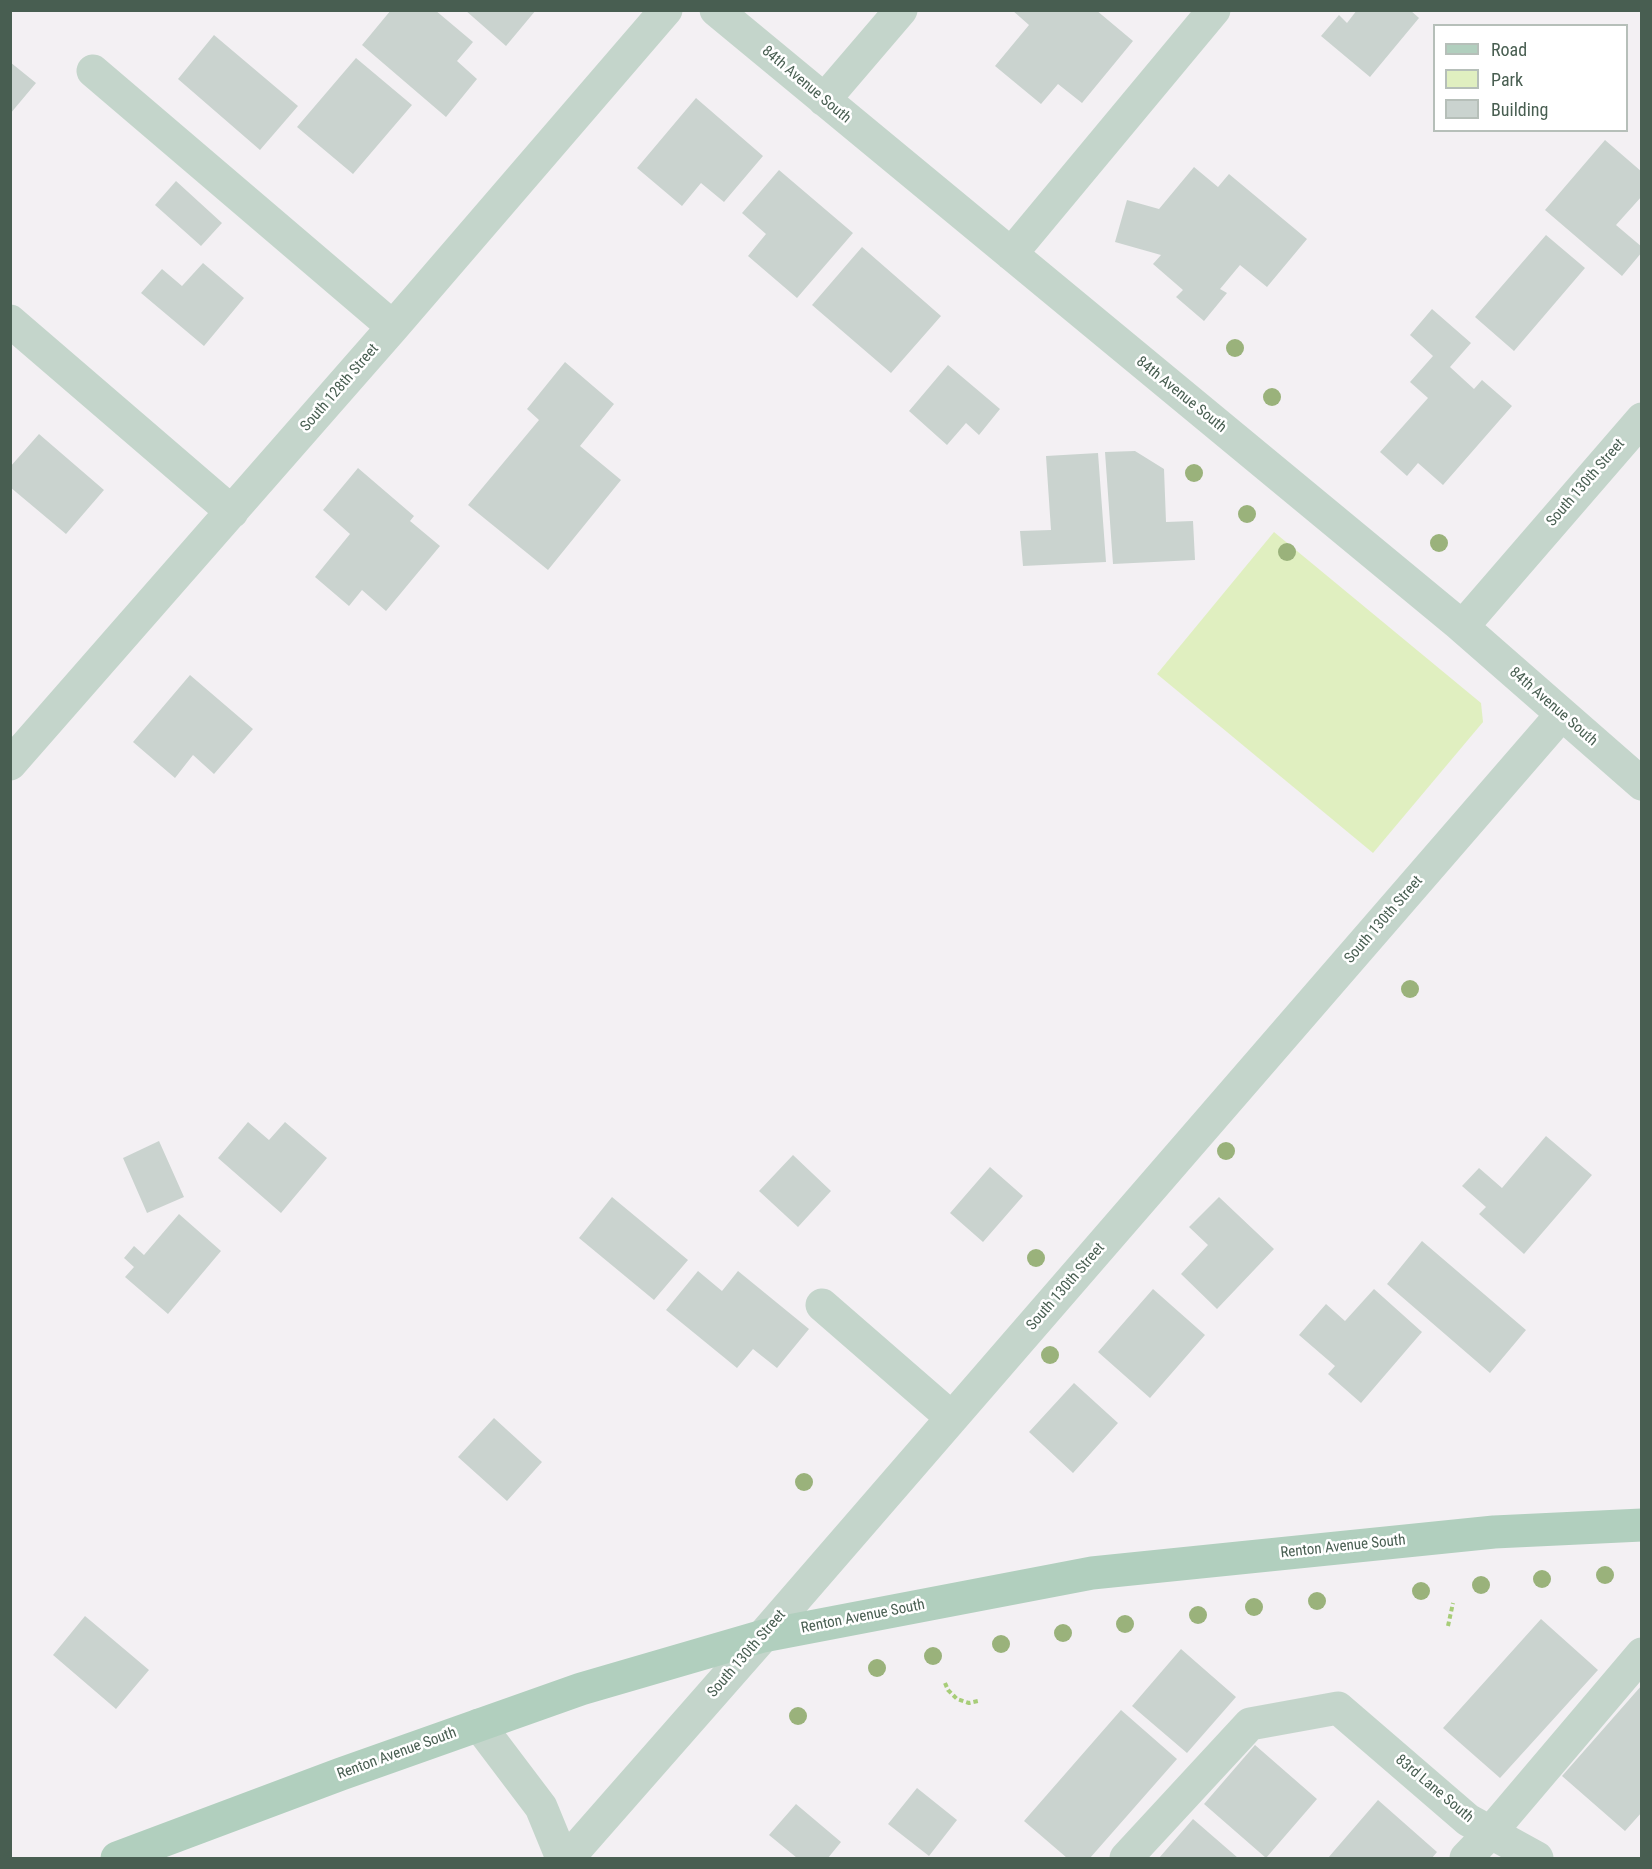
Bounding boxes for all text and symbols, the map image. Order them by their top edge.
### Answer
legend [1433,24,1628,132]
text: Road [1491,39,1527,60]
street label: 84th Avenue South [758,42,854,128]
text: Park [1491,69,1523,90]
text: Building [1491,99,1548,120]
street label: South 128th Street [297,341,383,435]
street label: 84th Avenue South [1132,353,1230,437]
street label: South 130th Street [1543,436,1629,530]
street label: 84th Avenue South [1505,664,1601,750]
street label: South 130th Street [1341,873,1427,967]
street label: South 130th Street [1023,1240,1109,1334]
street label: Renton Avenue South [1280,1531,1406,1563]
street label: Renton Avenue South [800,1596,926,1638]
street label: South 130th Street [704,1607,790,1701]
street label: Renton Avenue South [335,1724,459,1784]
street label: 83rd Lane South [1391,1751,1477,1827]

